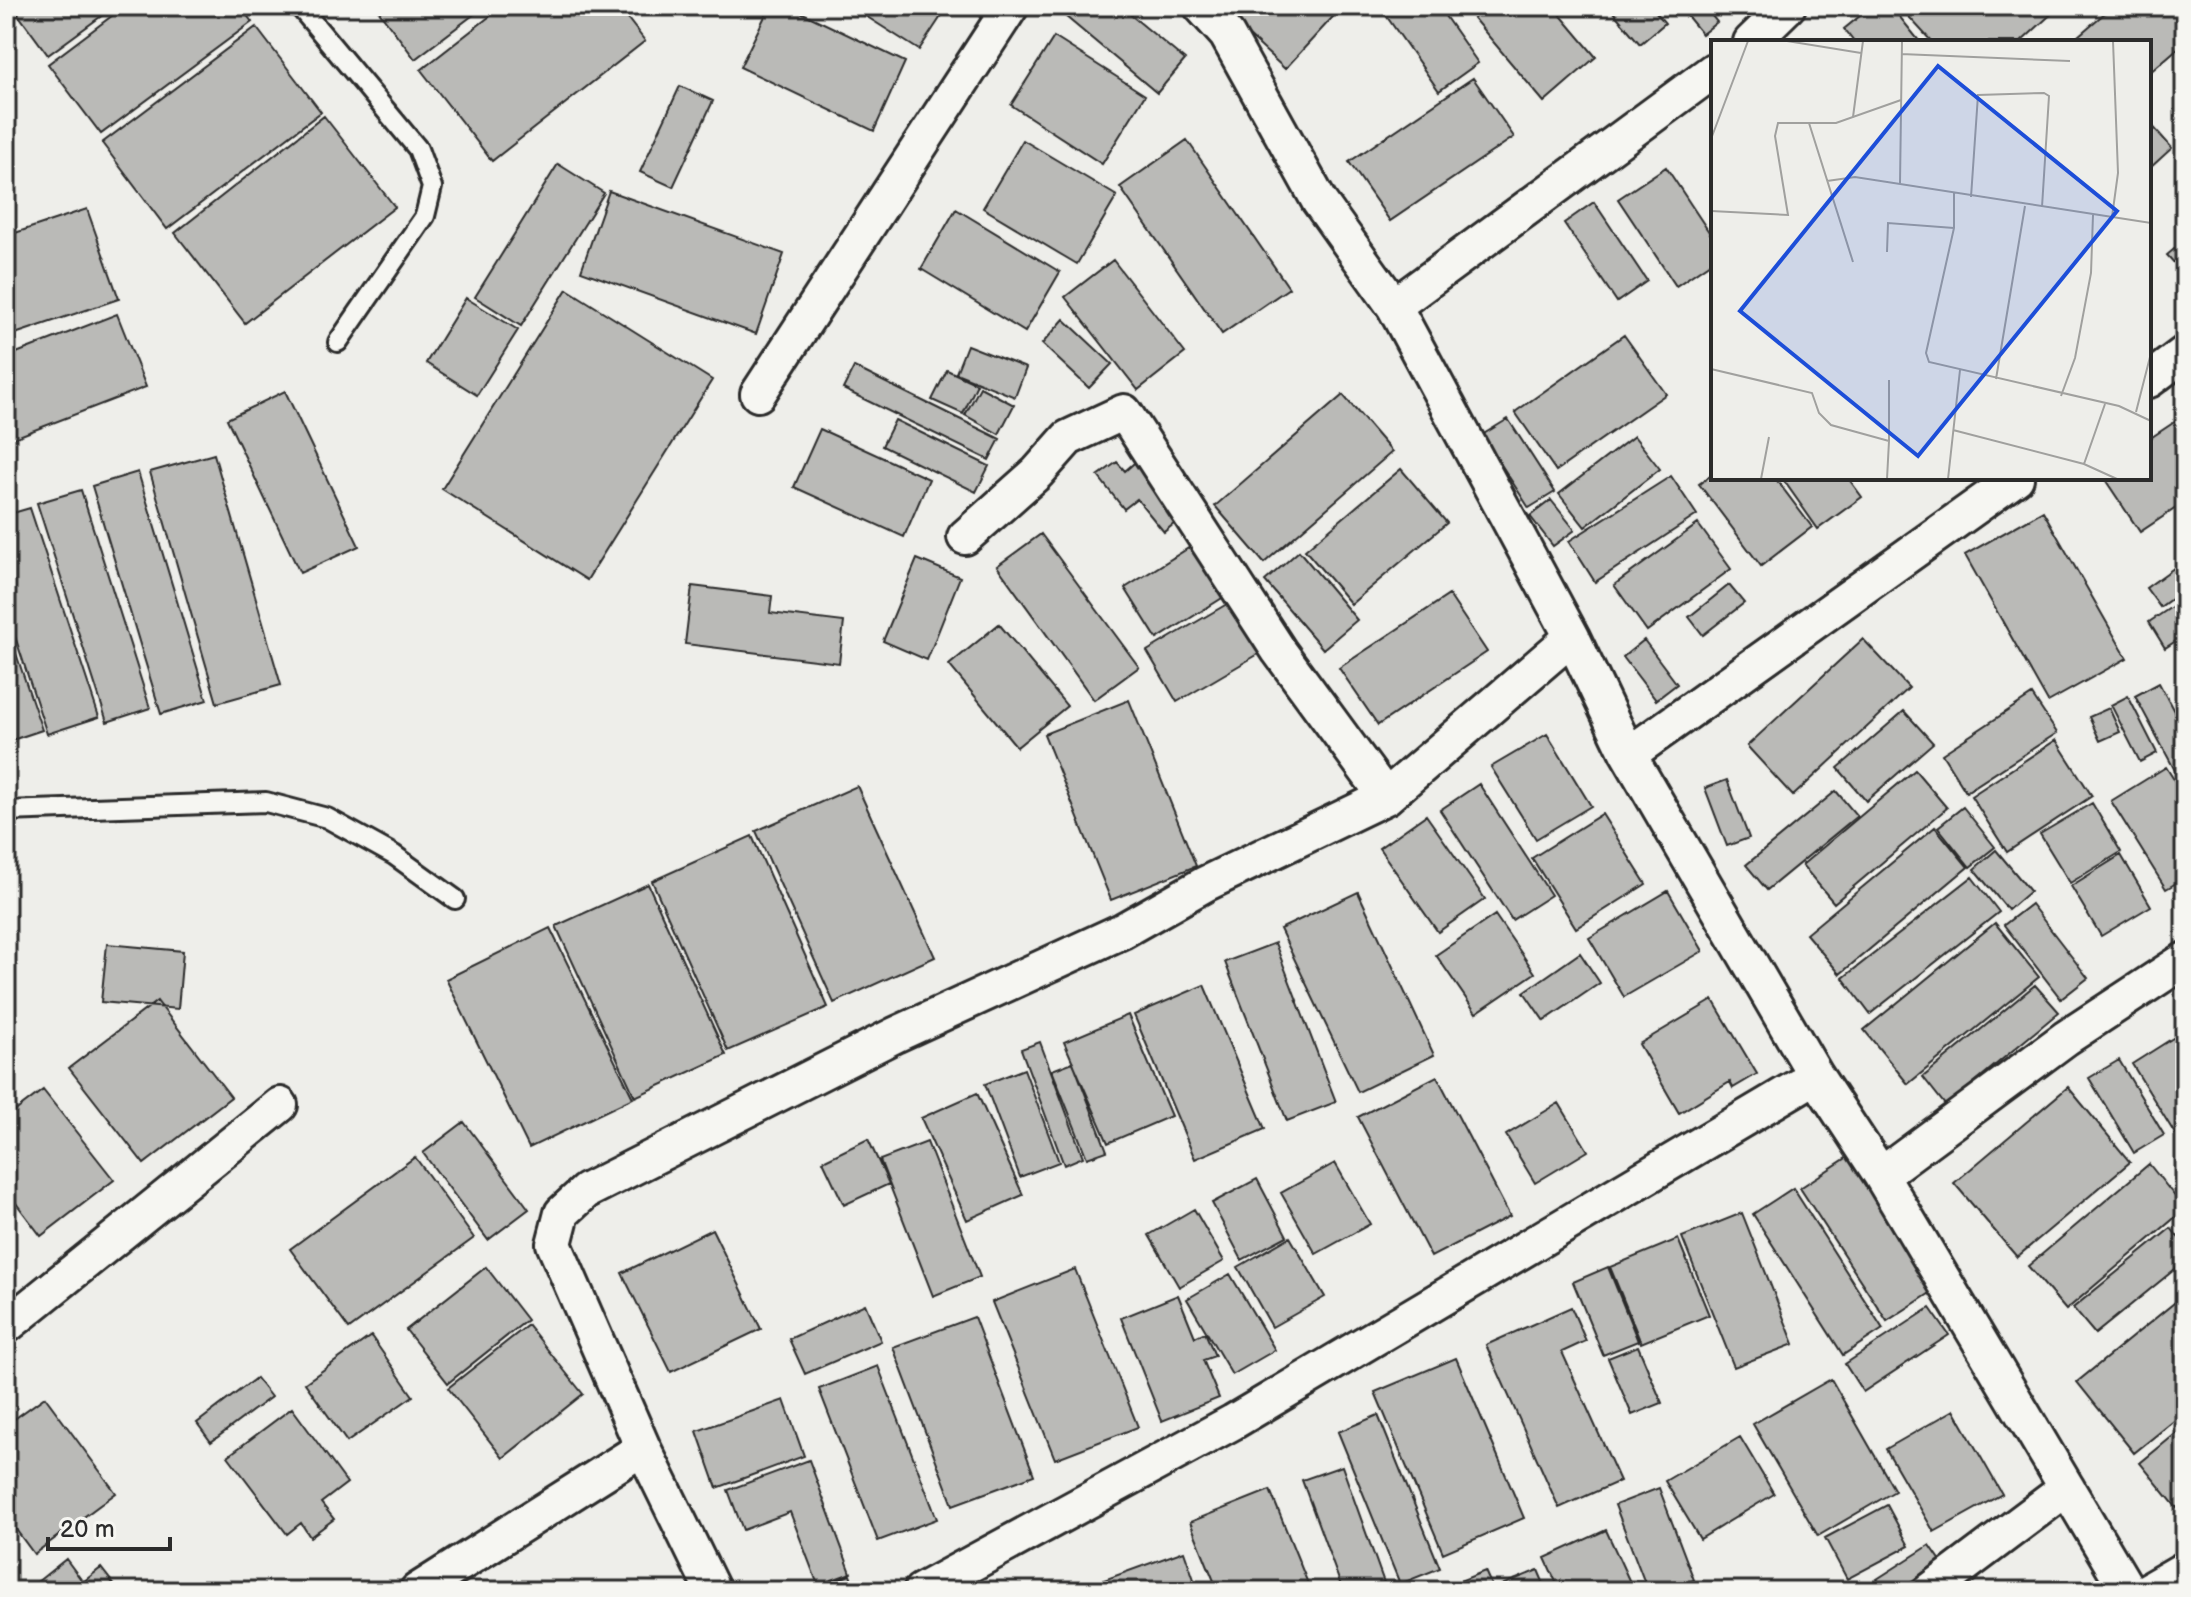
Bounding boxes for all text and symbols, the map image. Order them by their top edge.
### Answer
inset map [1711,40,2151,480]
scale bar [48,1501,170,1551]
text: 20 m [60,1515,115,1544]

